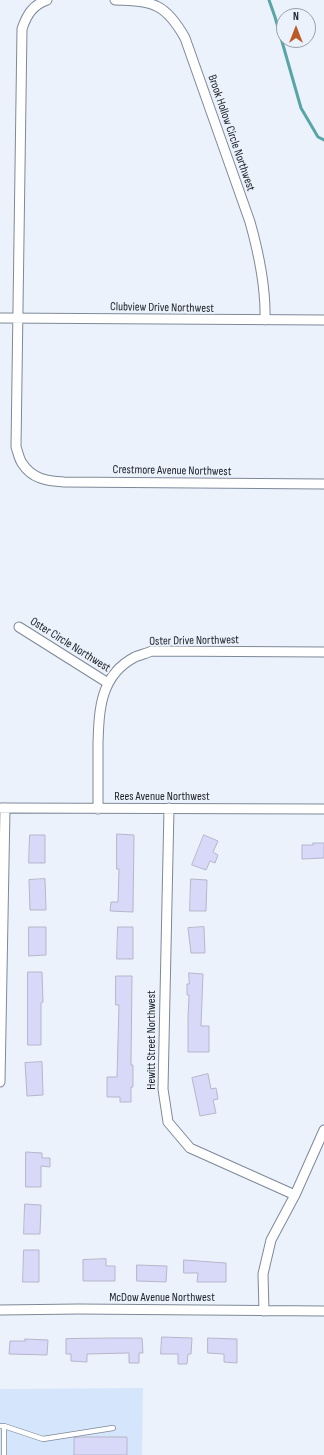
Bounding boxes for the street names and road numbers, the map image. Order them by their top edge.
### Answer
street label: Brook Hollow Circle Northwest [204,73,258,193]
street label: Clubview Drive Northwest [110,300,214,316]
street label: Crestmore Avenue Northwest [113,463,231,479]
street label: Oster Circle Northwest [27,615,113,675]
street label: Oster Drive Northwest [149,633,239,649]
street label: Rees Avenue Northwest [114,790,210,804]
street label: Hewitt Street Northwest [145,990,159,1090]
street label: McDow Avenue Northwest [109,1291,215,1305]

